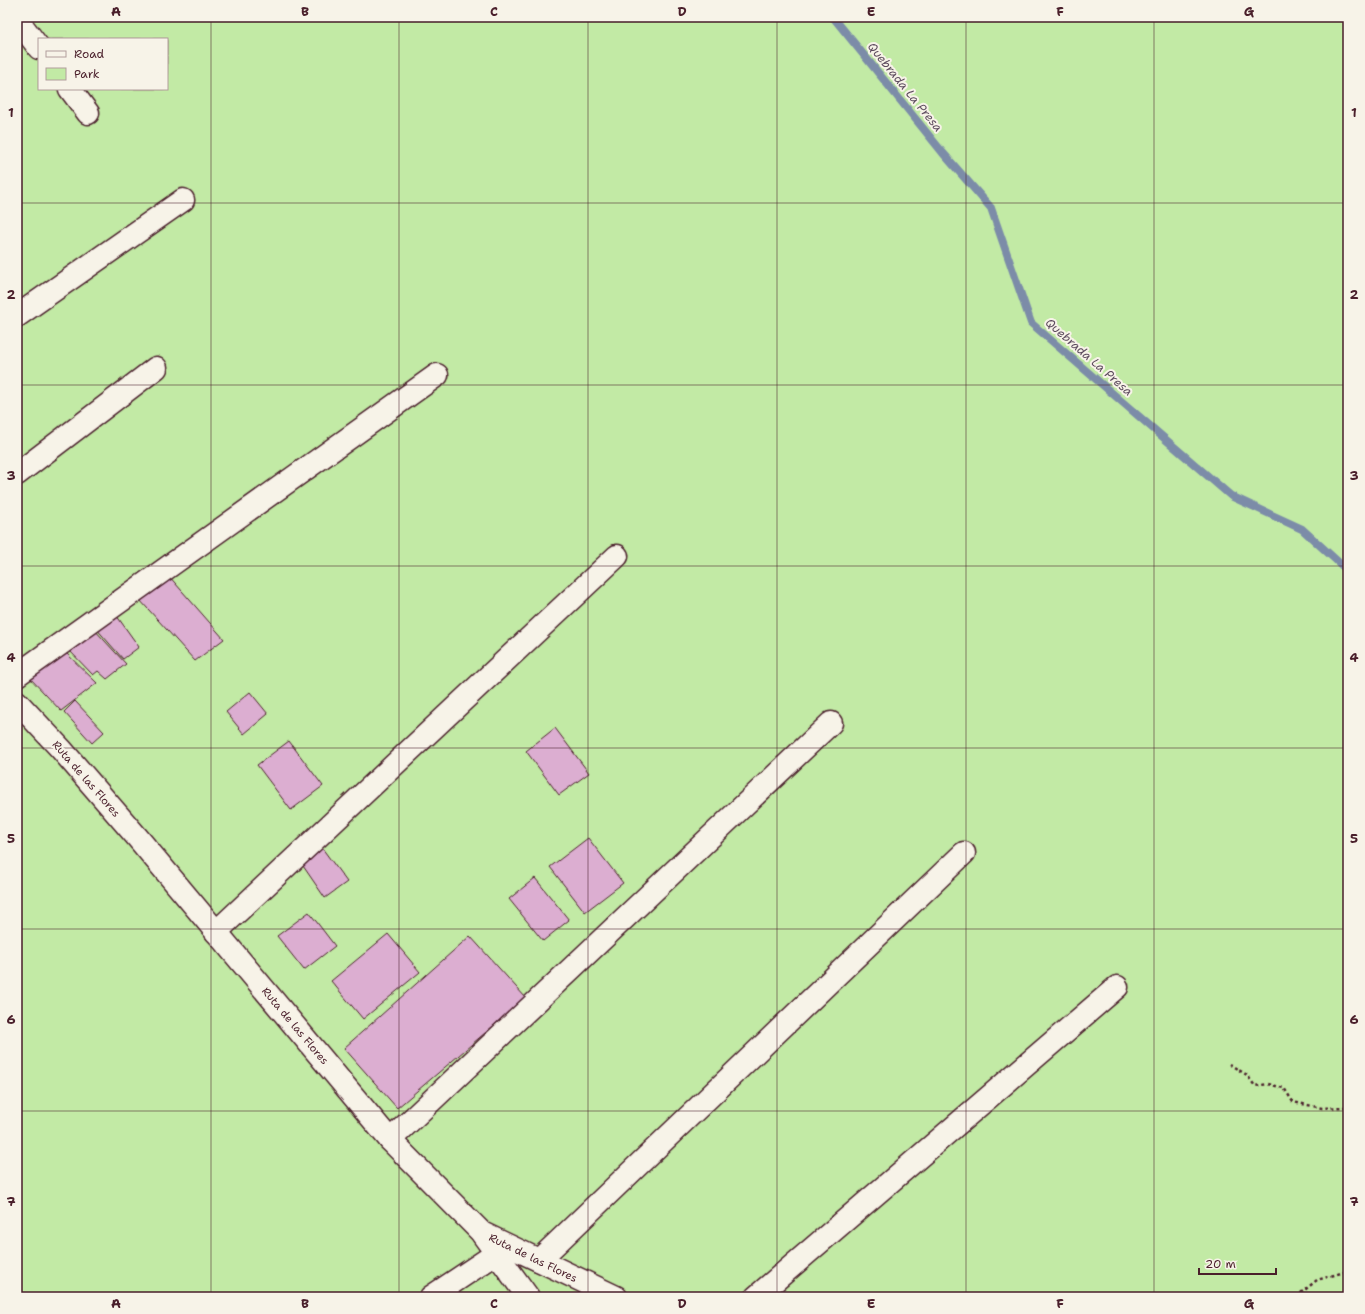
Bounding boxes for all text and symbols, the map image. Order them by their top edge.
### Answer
text: A [111,3,121,20]
text: B [301,3,309,20]
text: C [490,3,498,20]
text: D [677,3,687,20]
text: E [867,3,876,20]
text: F [1056,3,1064,20]
text: G [1244,3,1255,20]
legend [38,38,168,90]
water label: Quebrada La Presa [864,39,946,135]
text: Road [74,46,105,62]
text: Park [74,66,100,82]
text: 1 [8,104,14,121]
text: 1 [1351,104,1357,121]
text: 2 [6,286,16,303]
text: 2 [1349,286,1359,303]
water label: Quebrada La Presa [1042,315,1136,399]
text: 3 [6,467,16,484]
text: 3 [1349,467,1359,484]
text: 4 [6,649,16,666]
text: 4 [1349,649,1359,666]
street label: Ruta de las Flores [49,738,123,820]
text: 5 [7,830,15,847]
text: 5 [1350,830,1358,847]
street label: Ruta de las Flores [258,984,332,1068]
text: 6 [6,1011,16,1028]
text: 6 [1349,1011,1359,1028]
text: 7 [6,1193,16,1210]
text: 7 [1349,1193,1359,1210]
street label: Ruta de las Flores [486,1230,580,1286]
scale bar [1199,1250,1276,1276]
text: 20 m [1205,1256,1236,1272]
text: A [111,1295,121,1312]
text: B [301,1295,309,1312]
text: C [490,1295,498,1312]
text: D [677,1295,687,1312]
text: E [867,1295,876,1312]
text: F [1056,1295,1064,1312]
text: G [1244,1295,1255,1312]

